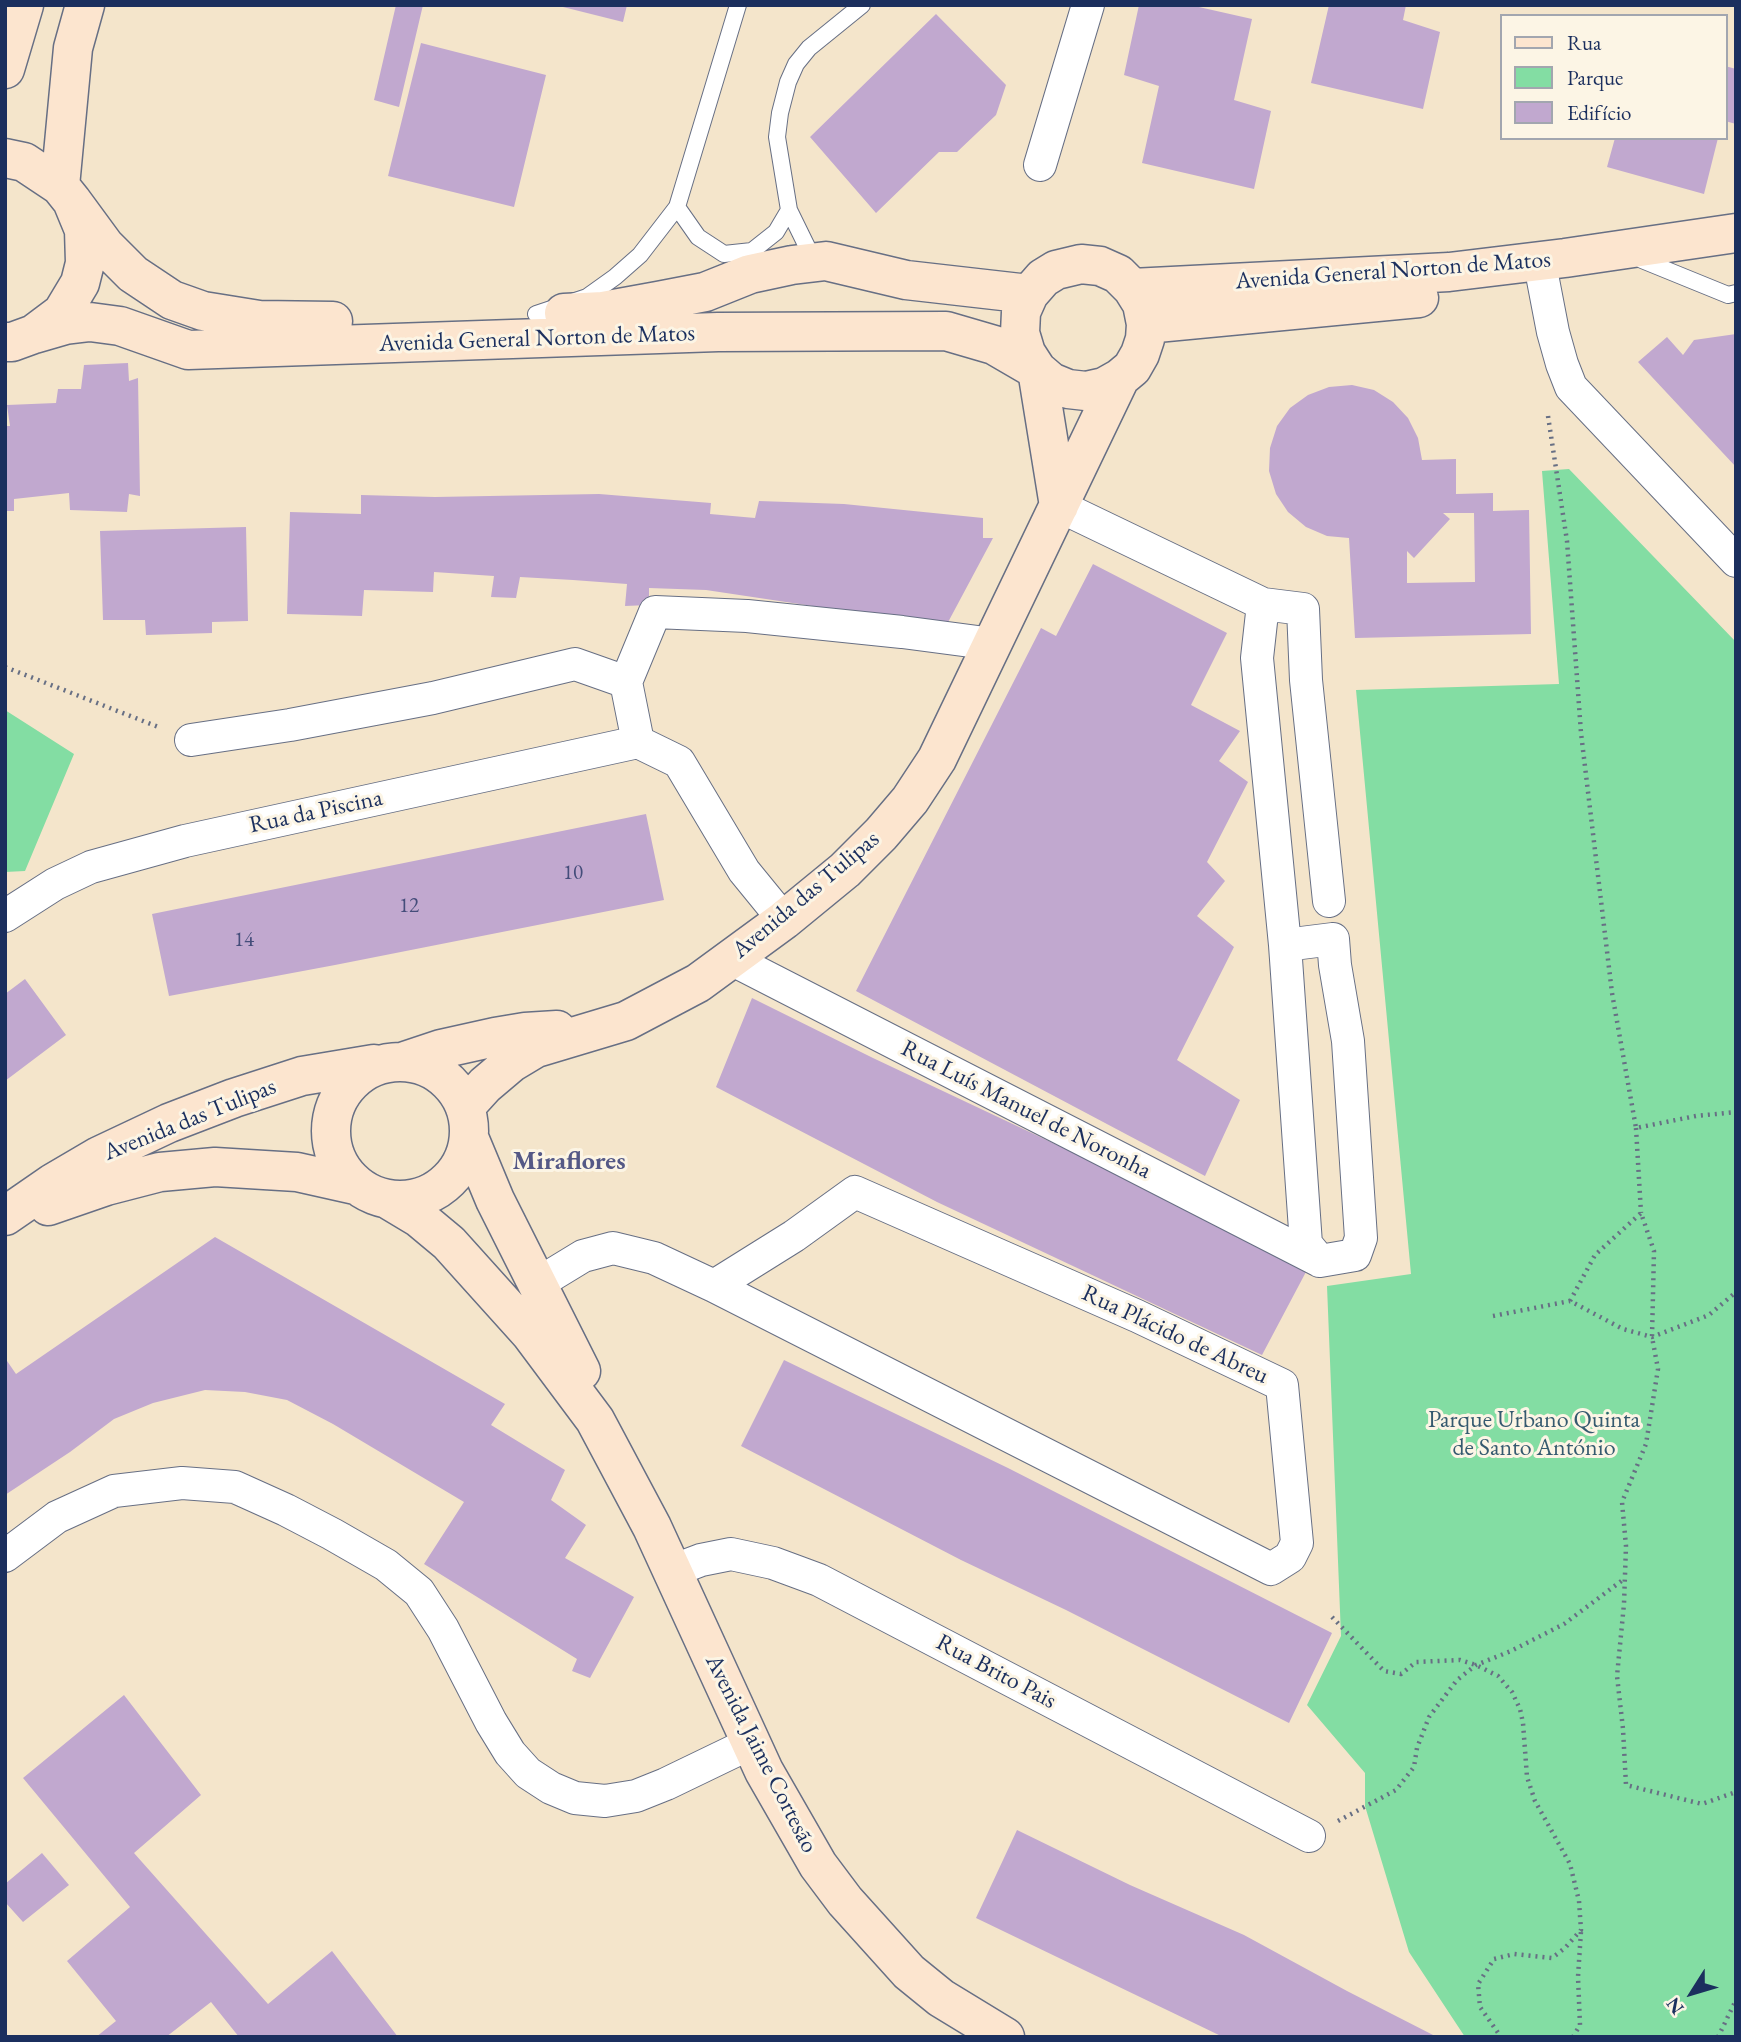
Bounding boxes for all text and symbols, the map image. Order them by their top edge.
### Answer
legend [1500,14,1727,140]
text: Rua [1567,29,1601,56]
text: Parque [1567,64,1623,91]
text: Edifício [1567,99,1631,126]
street label: Avenida General Norton de Matos [1234,246,1552,296]
street label: Avenida General Norton de Matos [378,319,696,359]
street label: Rua da Piscina [247,784,385,840]
street label: Avenida das Tulipas [727,825,885,965]
house number: 10 [563,860,583,886]
house number: 12 [399,893,419,919]
house number: 14 [234,927,254,953]
street label: Rua Luís Manuel de Noronha [896,1034,1156,1186]
street label: Avenida das Tulipas [100,1072,280,1168]
district label: Miraflores [512,1146,626,1178]
street label: Rua Plácido de Abreu [1077,1279,1273,1391]
park label: Parque Urbano Quinta de Santo António [1428,1406,1640,1462]
street label: Rua Brito Pais [931,1628,1061,1716]
street label: Avenida Jaime Cortesão [699,1650,823,1858]
north arrow [1657,1958,1727,2028]
text: N [1660,1992,1689,2020]

